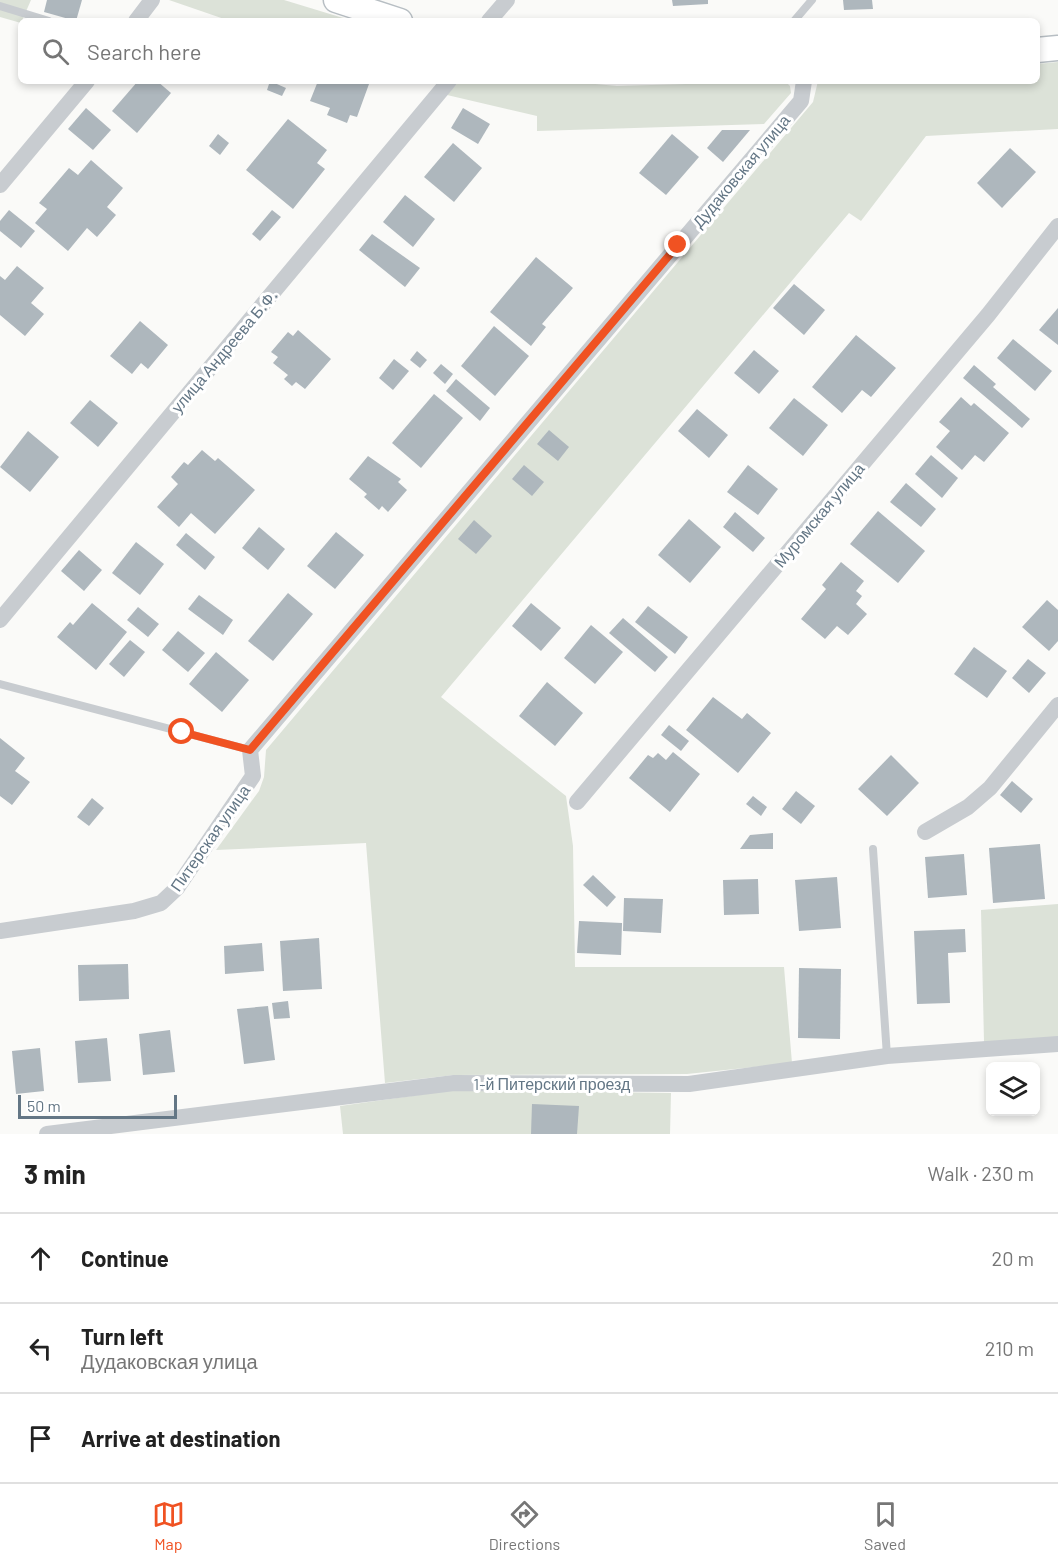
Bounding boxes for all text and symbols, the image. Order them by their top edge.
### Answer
search box [18,18,1040,84]
icon: search [39,35,72,68]
text: Search here [87,38,201,64]
street label: Дудаковская улица [688,110,793,231]
route end [664,231,690,257]
street label: улица Андреева Б.Ф. [167,285,281,416]
street label: Муромская улица [769,459,868,571]
route start [168,718,194,744]
street label: Питерская улица [166,781,253,895]
map controls [986,1062,1040,1116]
button: layers [986,1062,1040,1116]
street label: 1-й Питерский проезд [474,1074,631,1093]
scale bar [18,1092,177,1120]
text: 50 m [27,1096,61,1115]
text: 3 min [24,1158,86,1189]
text: Walk · 230 m [928,1161,1034,1185]
icon: ahead [24,1242,57,1275]
text: Continue [81,1245,169,1271]
text: 20 m [991,1246,1034,1270]
text: Turn left [81,1323,164,1349]
icon: left [24,1332,57,1365]
text: 210 m [985,1336,1034,1360]
text: Дудаковская улица [81,1349,258,1373]
icon: arrive [24,1422,57,1455]
text: Arrive at destination [81,1425,280,1451]
tab: Map [152,1498,185,1553]
tab: Directions [489,1498,560,1553]
tab: Saved [864,1498,906,1553]

